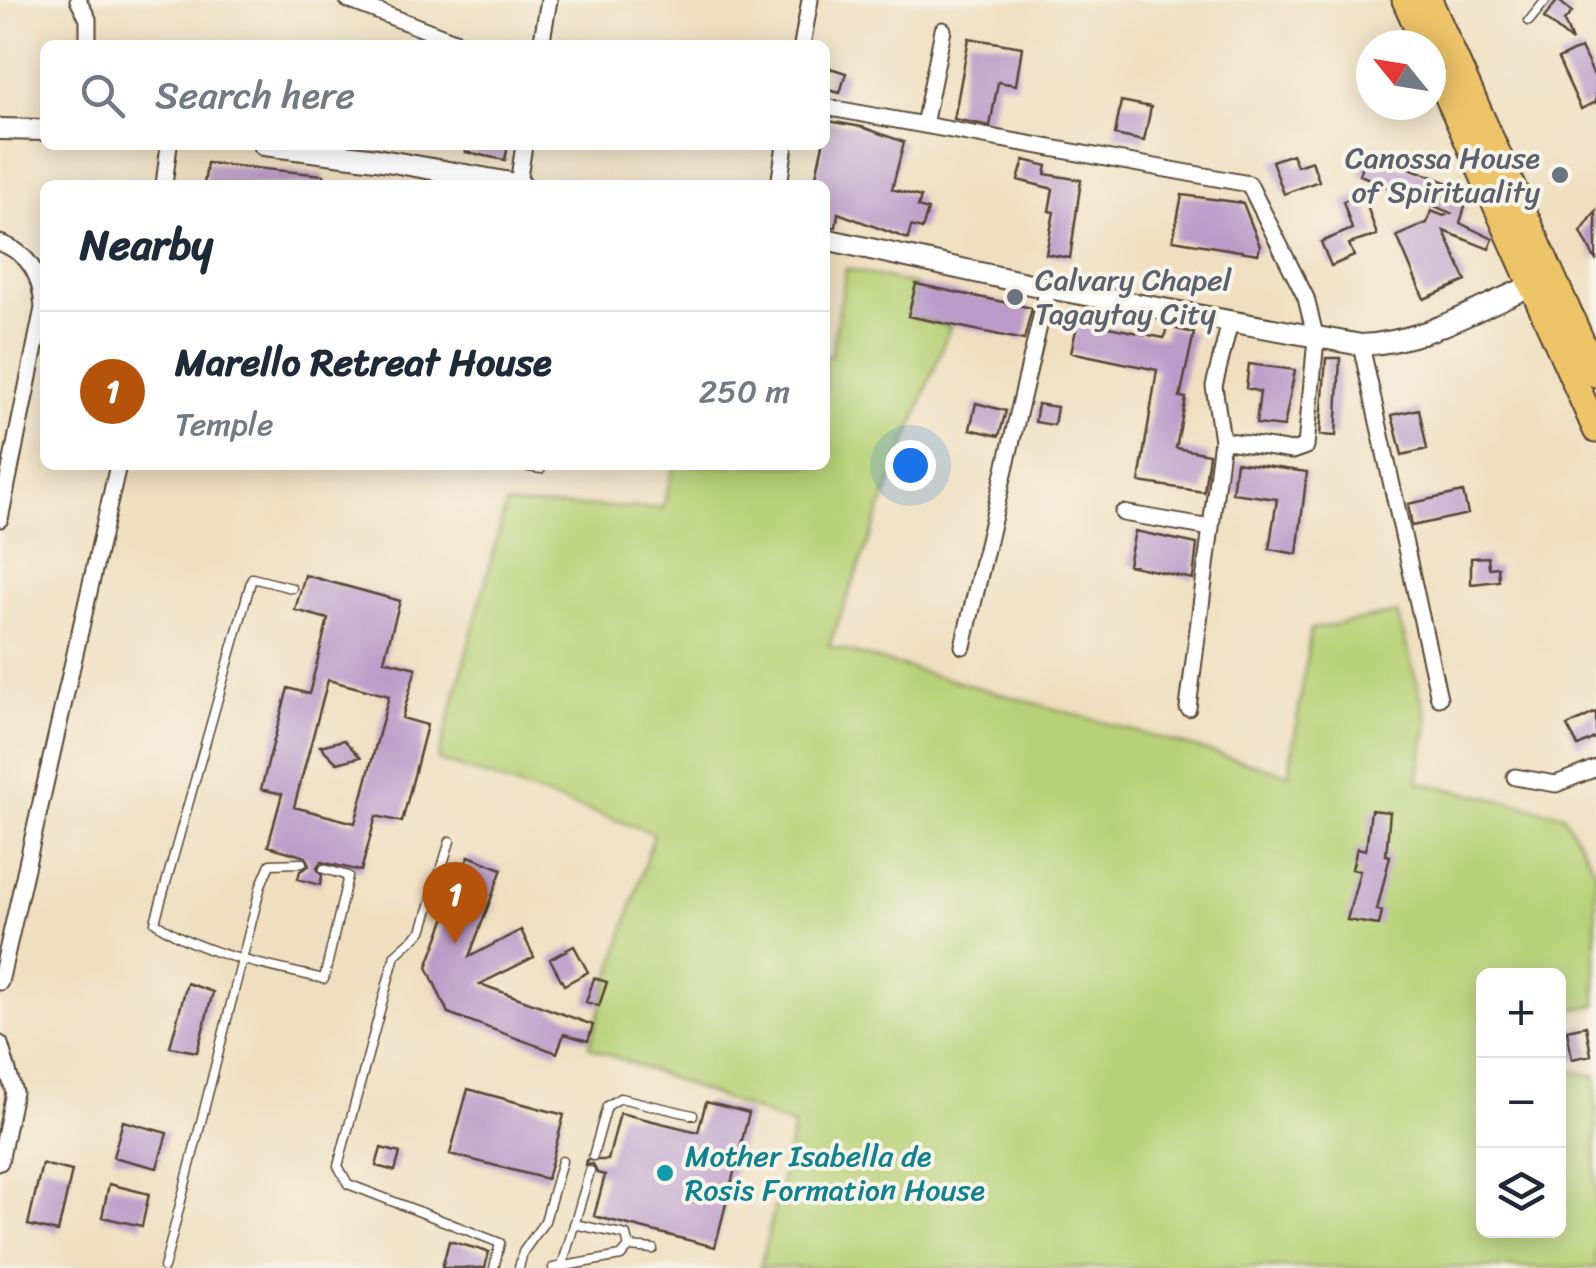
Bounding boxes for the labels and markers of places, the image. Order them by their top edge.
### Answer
place label: Canossa House of Spirituality [1345,131,1540,219]
marker: Canossa House of Spirituality [1549,164,1571,186]
place label: Calvary Chapel Tagaytay City [1035,253,1233,341]
marker: Calvary Chapel Tagaytay City [1004,286,1026,308]
pin: 1 [422,862,488,944]
place label: Mother Isabella de Rosis Formation House [685,1129,985,1217]
marker: Mother Isabella de Rosis Formation House [654,1162,676,1184]

